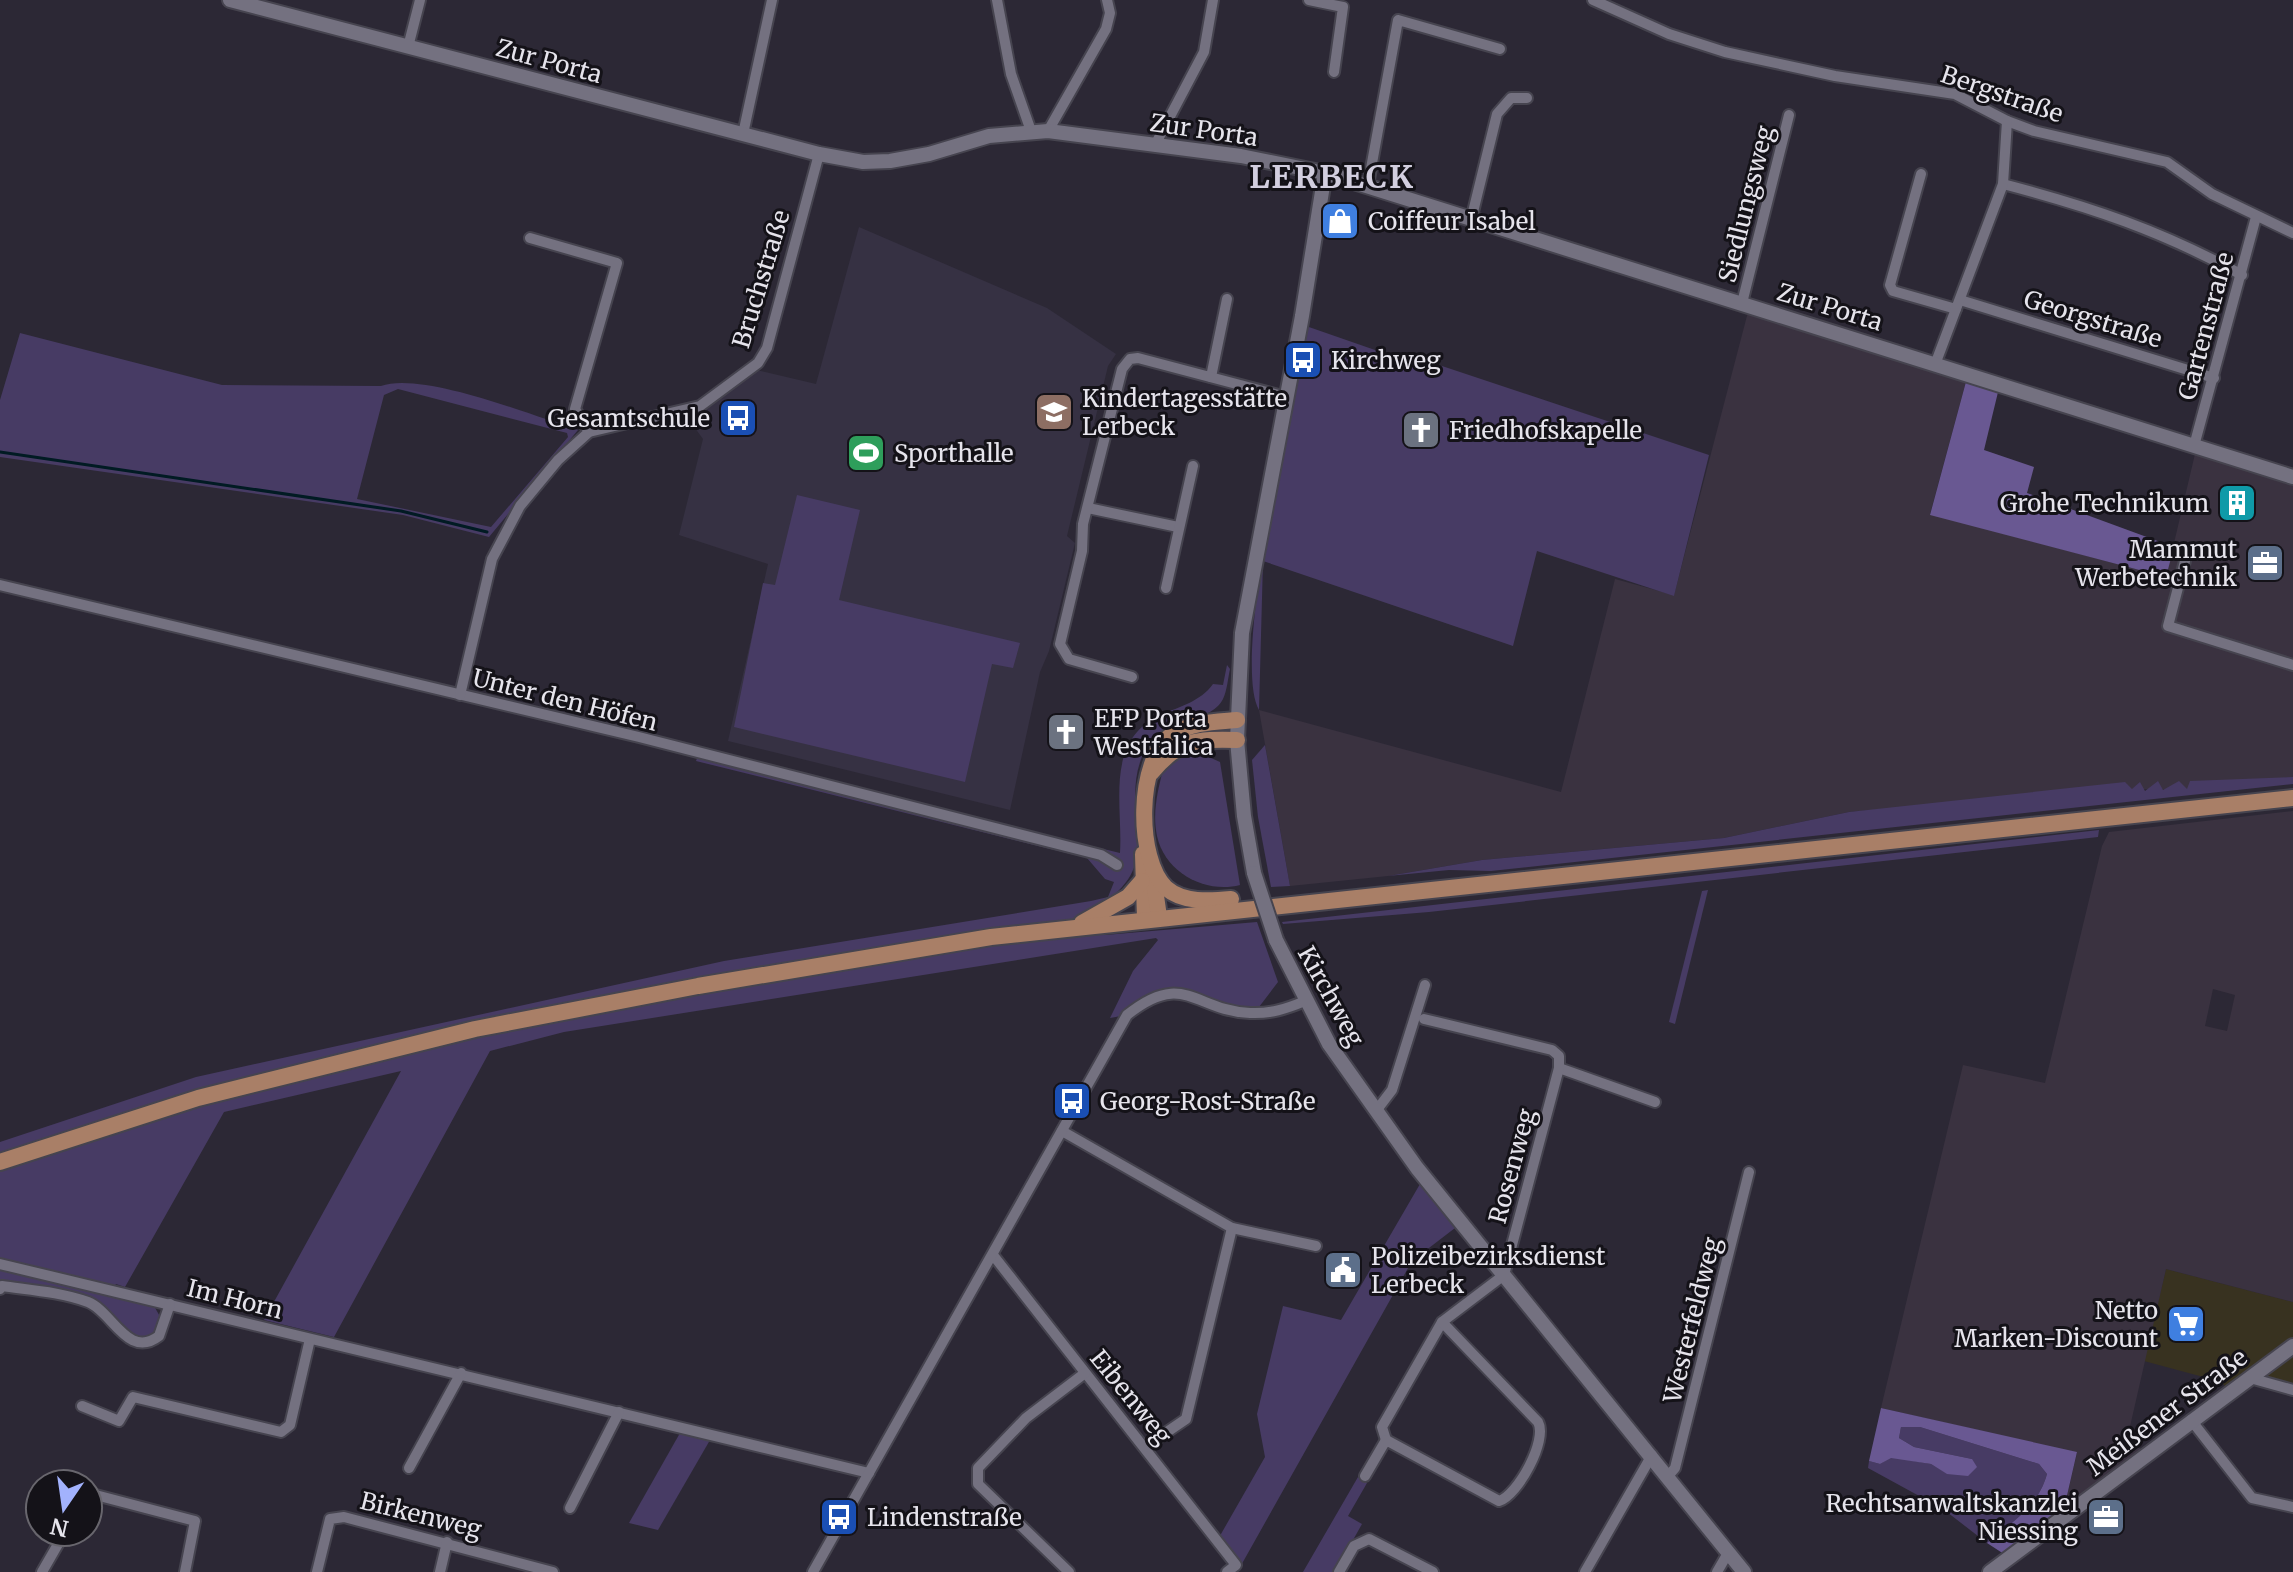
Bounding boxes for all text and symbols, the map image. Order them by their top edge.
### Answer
street label: Zur Porta [493,32,606,90]
street label: Bergstraße [1937,59,2067,129]
street label: Zur Porta [1148,107,1260,153]
street label: Siedlungsweg [1712,122,1781,286]
district label: LERBECK [1249,157,1415,197]
shop icon: Coiffeur Isabel [1319,200,1361,242]
street label: Bruchstraße [725,206,797,352]
place label: Coiffeur Isabel [1368,206,1536,237]
street label: Gartenstraße [2171,249,2241,403]
street label: Zur Porta [1774,276,1887,338]
street label: Georgstraße [2020,283,2166,355]
bus stop icon: Kirchweg [1282,339,1324,381]
place label: Kirchweg [1331,345,1441,376]
place label: Kindertagesstätte Lerbeck [1082,383,1287,442]
school or university icon: Kindertagesstätte Lerbeck [1033,391,1075,433]
bus stop icon: Gesamtschule [717,397,759,439]
place label: Gesamtschule [547,403,710,434]
church icon: Friedhofskapelle [1400,409,1442,451]
place label: Friedhofskapelle [1449,415,1642,446]
sports icon: Sporthalle [845,432,887,474]
place label: Sporthalle [894,438,1014,469]
building icon: Grohe Technikum [2216,482,2258,524]
place label: Grohe Technikum [2000,488,2209,519]
place label: Mammut Werbetechnik [2074,534,2238,593]
office icon: Mammut Werbetechnik [2244,542,2286,584]
street label: Unter den Höfen [469,662,661,738]
place label: EFP Porta Westfalica [1093,703,1213,762]
church icon: EFP Porta Westfalica [1045,711,1087,753]
street label: Kirchweg [1291,941,1371,1052]
bus stop icon: Georg-Rost-Straße [1051,1080,1093,1122]
place label: Georg-Rost-Straße [1100,1086,1315,1117]
street label: Rosenweg [1482,1105,1542,1227]
street label: Westerfeldweg [1656,1233,1728,1407]
place label: Polizeibezirksdienst Lerbeck [1371,1241,1606,1300]
public building icon: Polizeibezirksdienst Lerbeck [1322,1249,1364,1291]
street label: Im Horn [184,1272,286,1326]
place label: Netto Marken-Discount [1954,1295,2159,1354]
supermarket icon: Netto Marken-Discount [2165,1303,2207,1345]
street label: Meißener Straße [2081,1342,2253,1482]
street label: Eibenweg [1083,1343,1179,1451]
north arrow [24,1468,104,1548]
street label: Birkenweg [357,1485,485,1545]
place label: Rechtsanwaltskanzlei Niessing [1825,1488,2078,1547]
bus stop icon: Lindenstraße [818,1496,860,1538]
office icon: Rechtsanwaltskanzlei Niessing [2085,1496,2127,1538]
place label: Lindenstraße [867,1502,1022,1533]
text: N [47,1512,71,1543]

